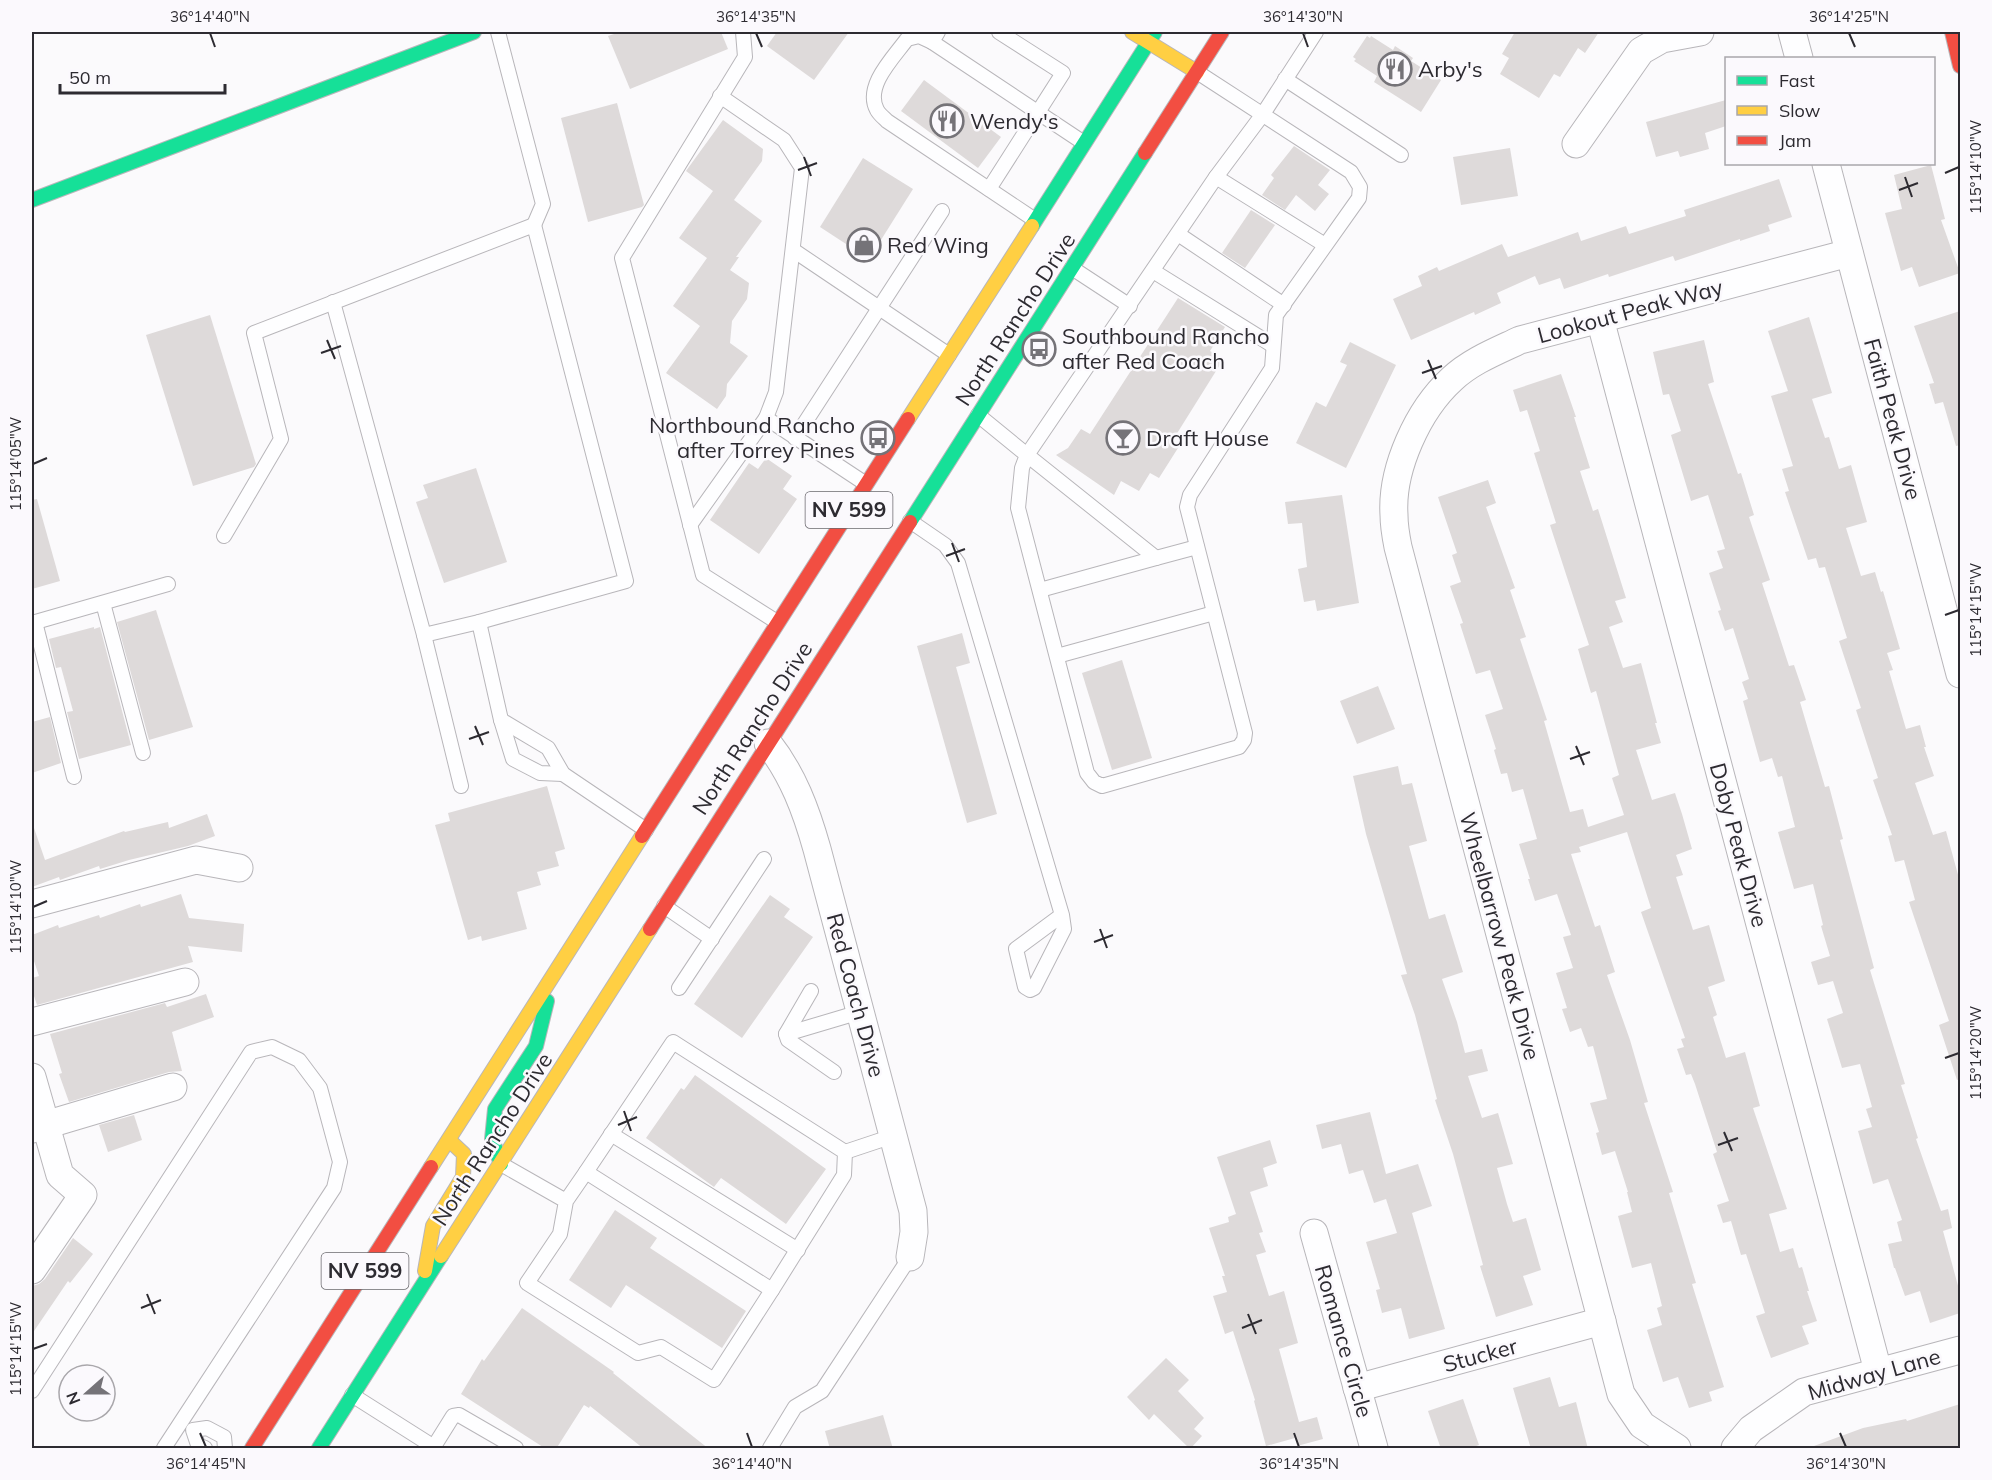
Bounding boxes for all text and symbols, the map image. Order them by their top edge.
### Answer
text: 36°14'40"N [170,7,250,26]
text: 36°14'35"N [716,7,796,26]
text: 36°14'30"N [1263,7,1343,26]
text: 36°14'25"N [1809,7,1889,26]
restaurant icon: Arby's [1377,51,1413,87]
place label: Arby's [1418,55,1483,83]
scale bar [60,57,225,95]
legend [1725,57,1935,165]
text: 50 m [69,66,111,89]
text: Fast [1779,69,1815,92]
text: Slow [1779,99,1821,122]
restaurant icon: Wendy's [929,103,965,139]
place label: Wendy's [970,107,1059,135]
text: 115°14'10"W [1966,119,1985,214]
text: Jam [1779,129,1812,152]
shop icon: Red Wing [846,227,882,263]
street label: North Rancho Drive [949,227,1081,411]
place label: Red Wing [887,231,989,259]
street label: Lookout Peak Way [1534,273,1726,349]
place label: Southbound Rancho after Red Coach [1062,322,1269,375]
bus stop icon: Southbound Rancho after Red Coach [1021,331,1057,367]
street label: Faith Peak Drive [1858,335,1928,503]
place label: Northbound Rancho after Torrey Pines [649,411,855,464]
text: 115°14'05"W [6,416,25,511]
bus stop icon: Northbound Rancho after Torrey Pines [860,420,896,456]
bar icon: Draft House [1105,420,1141,456]
place label: Draft House [1146,424,1269,452]
road number: NV 599 [806,492,892,528]
text: 115°14'15"W [1966,562,1985,657]
street label: North Rancho Drive [686,636,818,820]
street label: Doby Peak Drive [1704,760,1774,930]
street label: Wheelbarrow Peak Drive [1453,809,1547,1063]
text: 115°14'10"W [6,859,25,954]
street label: Red Coach Drive [821,910,891,1080]
text: 115°14'20"W [1966,1005,1985,1100]
street label: North Rancho Drive [426,1047,558,1231]
road number: NV 599 [322,1253,409,1289]
street label: Romance Circle [1309,1261,1379,1421]
text: 115°14'15"W [6,1301,25,1396]
street label: Stucker [1440,1332,1520,1378]
street label: Midway Lane [1804,1342,1944,1406]
north arrow [57,1363,117,1423]
text: N [61,1389,84,1408]
text: 36°14'45"N [166,1454,246,1473]
text: 36°14'40"N [712,1454,792,1473]
text: 36°14'35"N [1259,1454,1339,1473]
text: 36°14'30"N [1806,1454,1886,1473]

